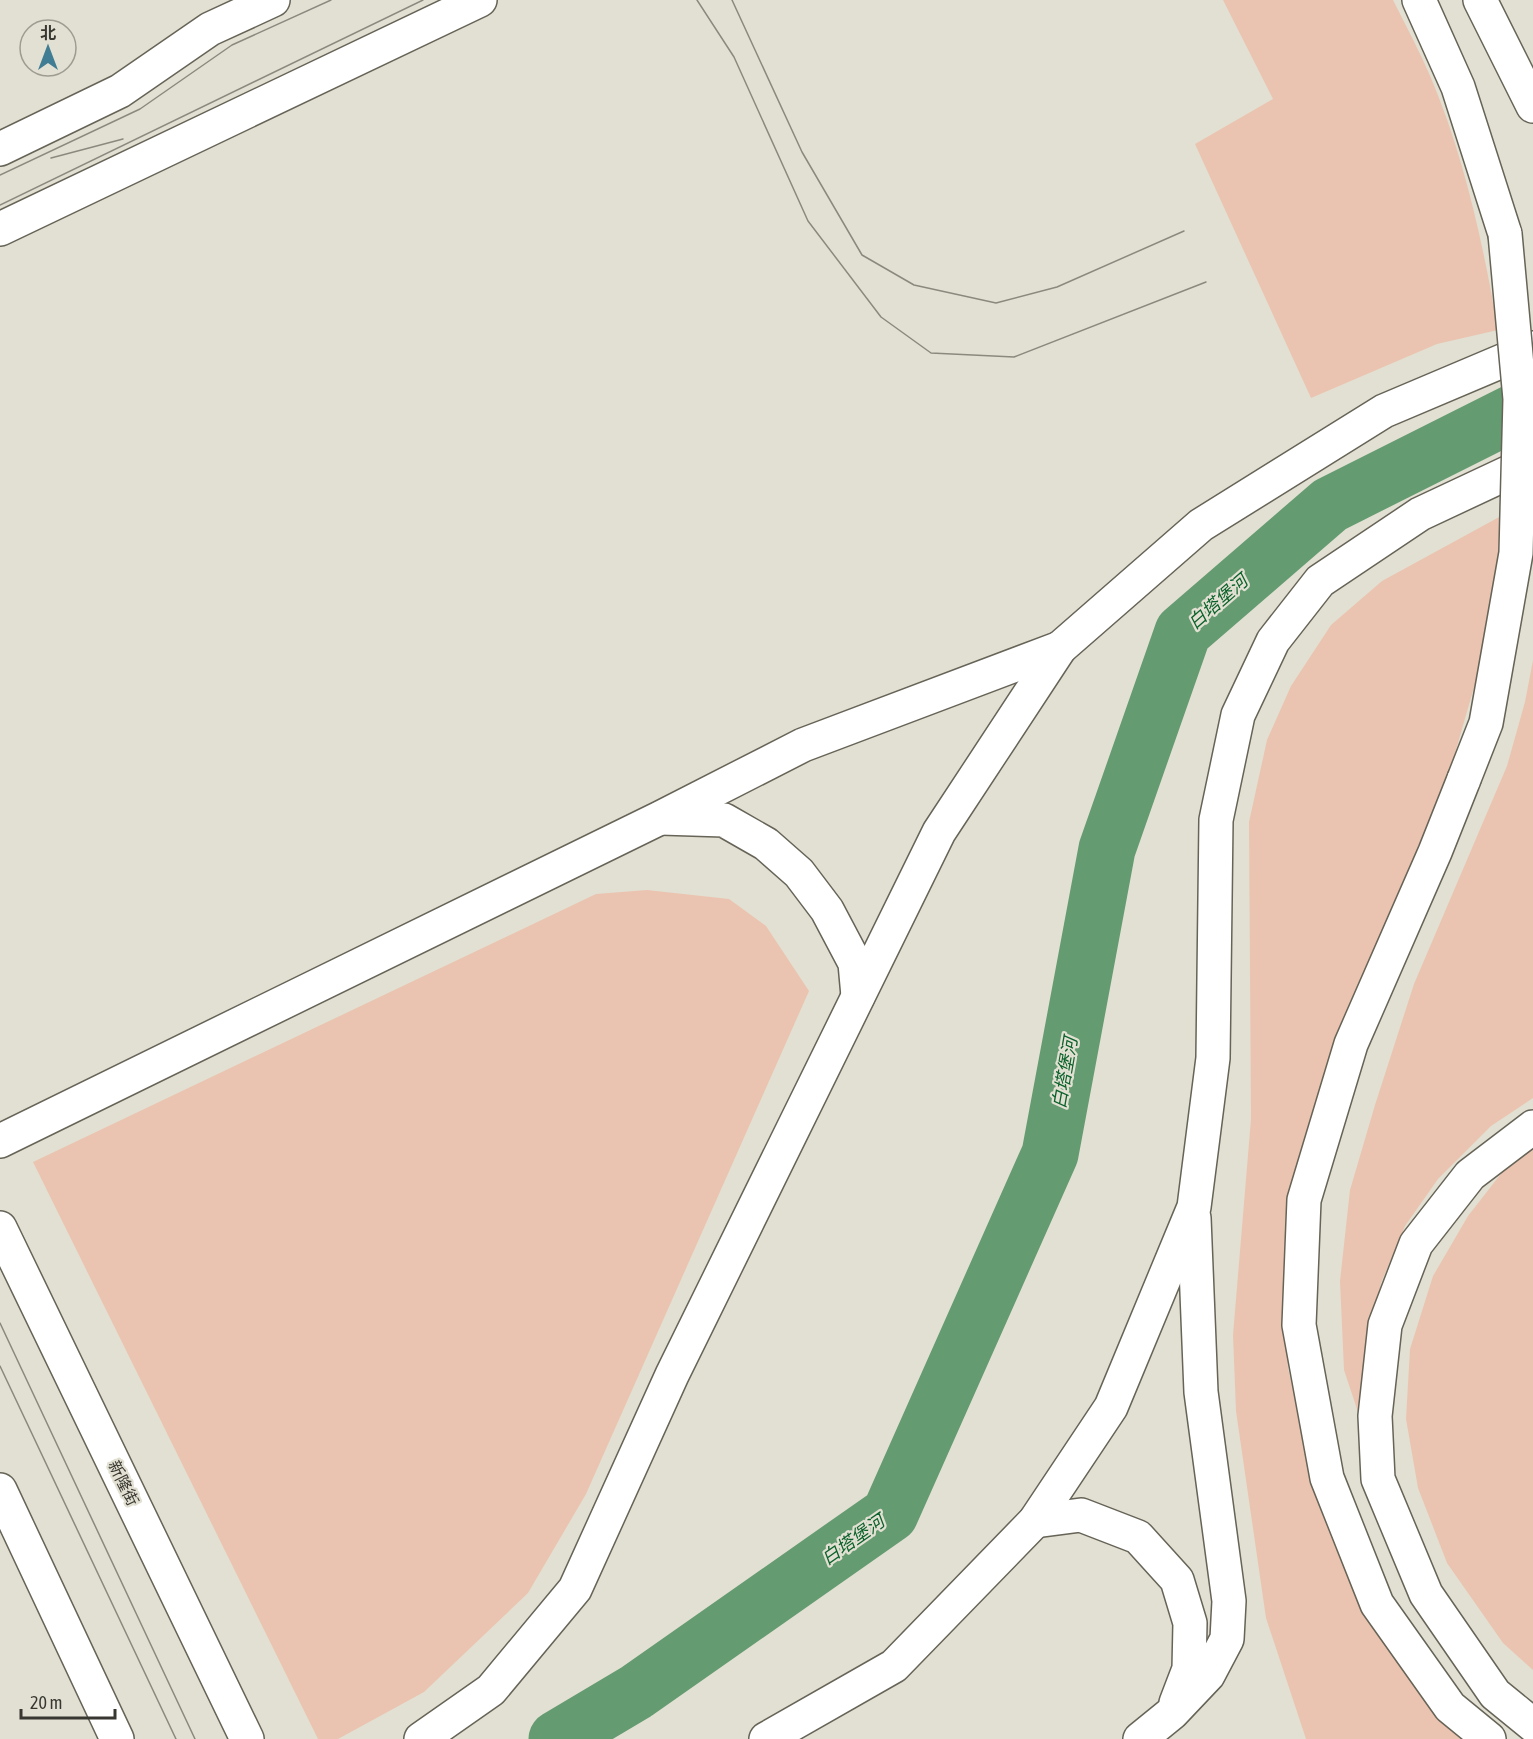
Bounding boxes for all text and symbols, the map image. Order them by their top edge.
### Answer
north arrow [18,18,78,78]
text: 北 [40,24,56,42]
water label: 白塔堡河 [1184,568,1254,633]
water label: 白塔堡河 [1048,1033,1082,1110]
street label: 新隆街 [105,1457,143,1509]
water label: 白塔堡河 [817,1509,891,1569]
scale bar [21,1682,116,1720]
text: 20 m [30,1692,62,1713]

